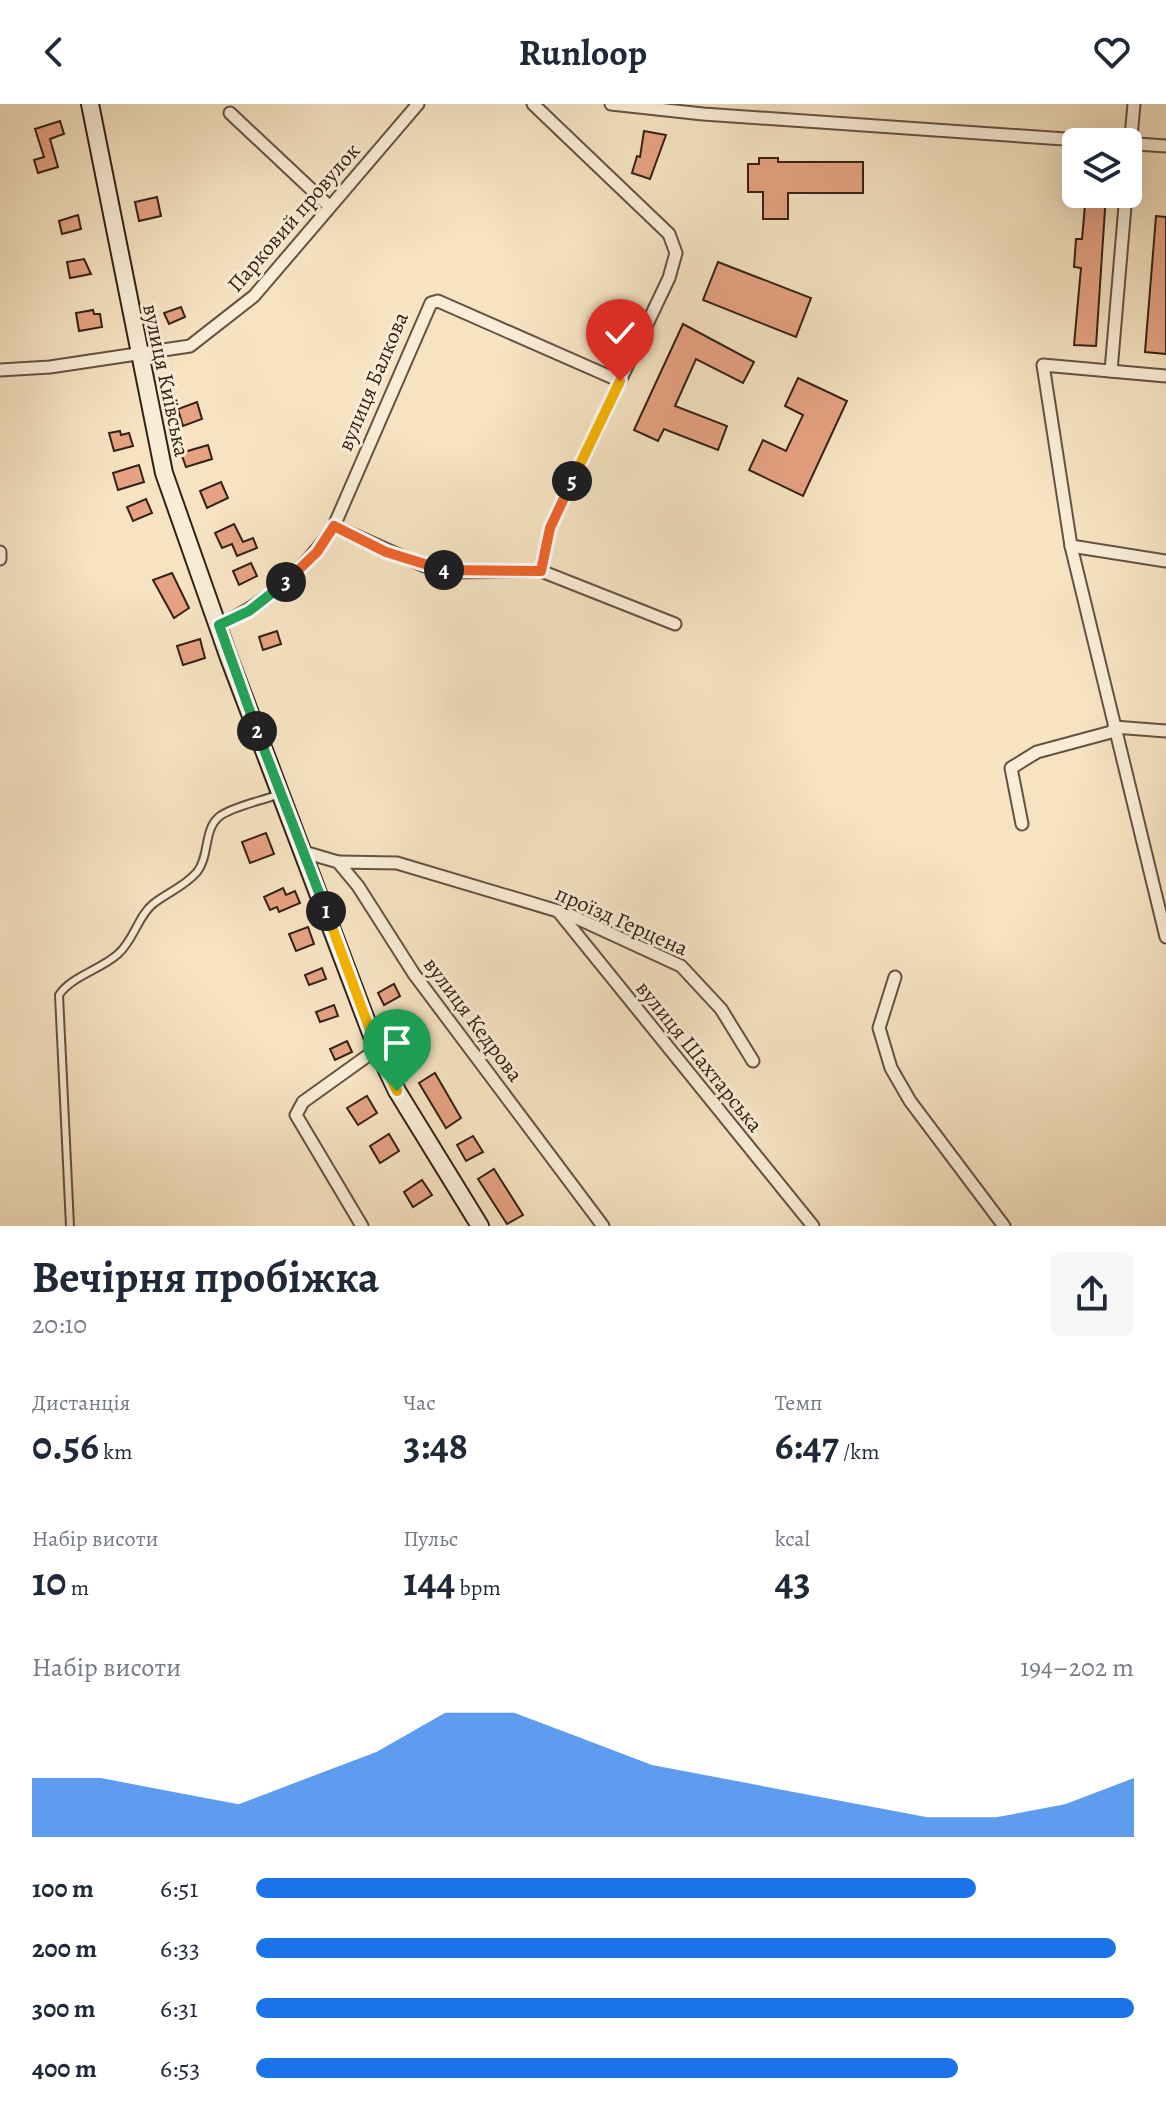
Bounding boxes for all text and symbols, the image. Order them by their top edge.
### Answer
text: Runloop [519,28,647,77]
icon: back [32,30,76,74]
icon: heart [1090,30,1134,74]
map controls [1062,128,1142,208]
button: layers [1062,128,1142,208]
street label: Парковий провулок [221,137,367,299]
pin [586,299,654,381]
street label: вулиця Київська [135,301,197,460]
street label: вулиця Балкова [330,306,416,456]
icon: check [598,311,642,355]
pin: 5 [552,461,592,501]
text: 5 [567,466,577,496]
pin: 4 [424,550,464,590]
text: 4 [439,555,449,585]
pin: 3 [266,562,306,602]
text: 3 [281,567,291,597]
pin: 2 [237,711,277,751]
text: 2 [252,716,262,746]
street label: проїзд Герцена [551,878,693,964]
pin: 1 [306,891,346,931]
text: 1 [322,896,330,926]
street label: вулиця Кедрова [416,951,531,1089]
street label: вулиця Шахтарська [629,974,770,1139]
pin [363,1009,431,1091]
icon: arrive [375,1021,419,1065]
text: Вечірня пробіжка [32,1247,379,1307]
button: share [1050,1252,1134,1336]
text: 20:10 [32,1307,87,1342]
text: Дистанція [32,1388,130,1418]
text: Час [403,1388,436,1418]
text: Темп [775,1388,823,1418]
text: 0.56 [32,1418,99,1473]
text: 3:48 [403,1418,468,1473]
text: 6:47 [775,1418,839,1473]
text: km [99,1437,133,1467]
text: /km [839,1437,880,1467]
text: Набір висоти [32,1524,158,1554]
text: Пульс [403,1524,458,1554]
text: kcal [775,1524,810,1554]
text: 10 [32,1554,66,1609]
text: 144 [403,1554,455,1609]
text: 43 [775,1554,811,1609]
text: m [66,1573,89,1603]
text: bpm [455,1573,501,1603]
text: Набір висоти [32,1650,181,1685]
text: 194–202 m [1020,1650,1134,1685]
text: 100 m [32,1871,94,1906]
text: 6:51 [160,1871,198,1906]
text: 200 m [32,1931,97,1966]
text: 6:33 [160,1931,200,1966]
text: 300 m [32,1991,96,2026]
text: 6:31 [160,1991,198,2026]
text: 400 m [32,2051,97,2086]
text: 6:53 [160,2051,200,2086]

